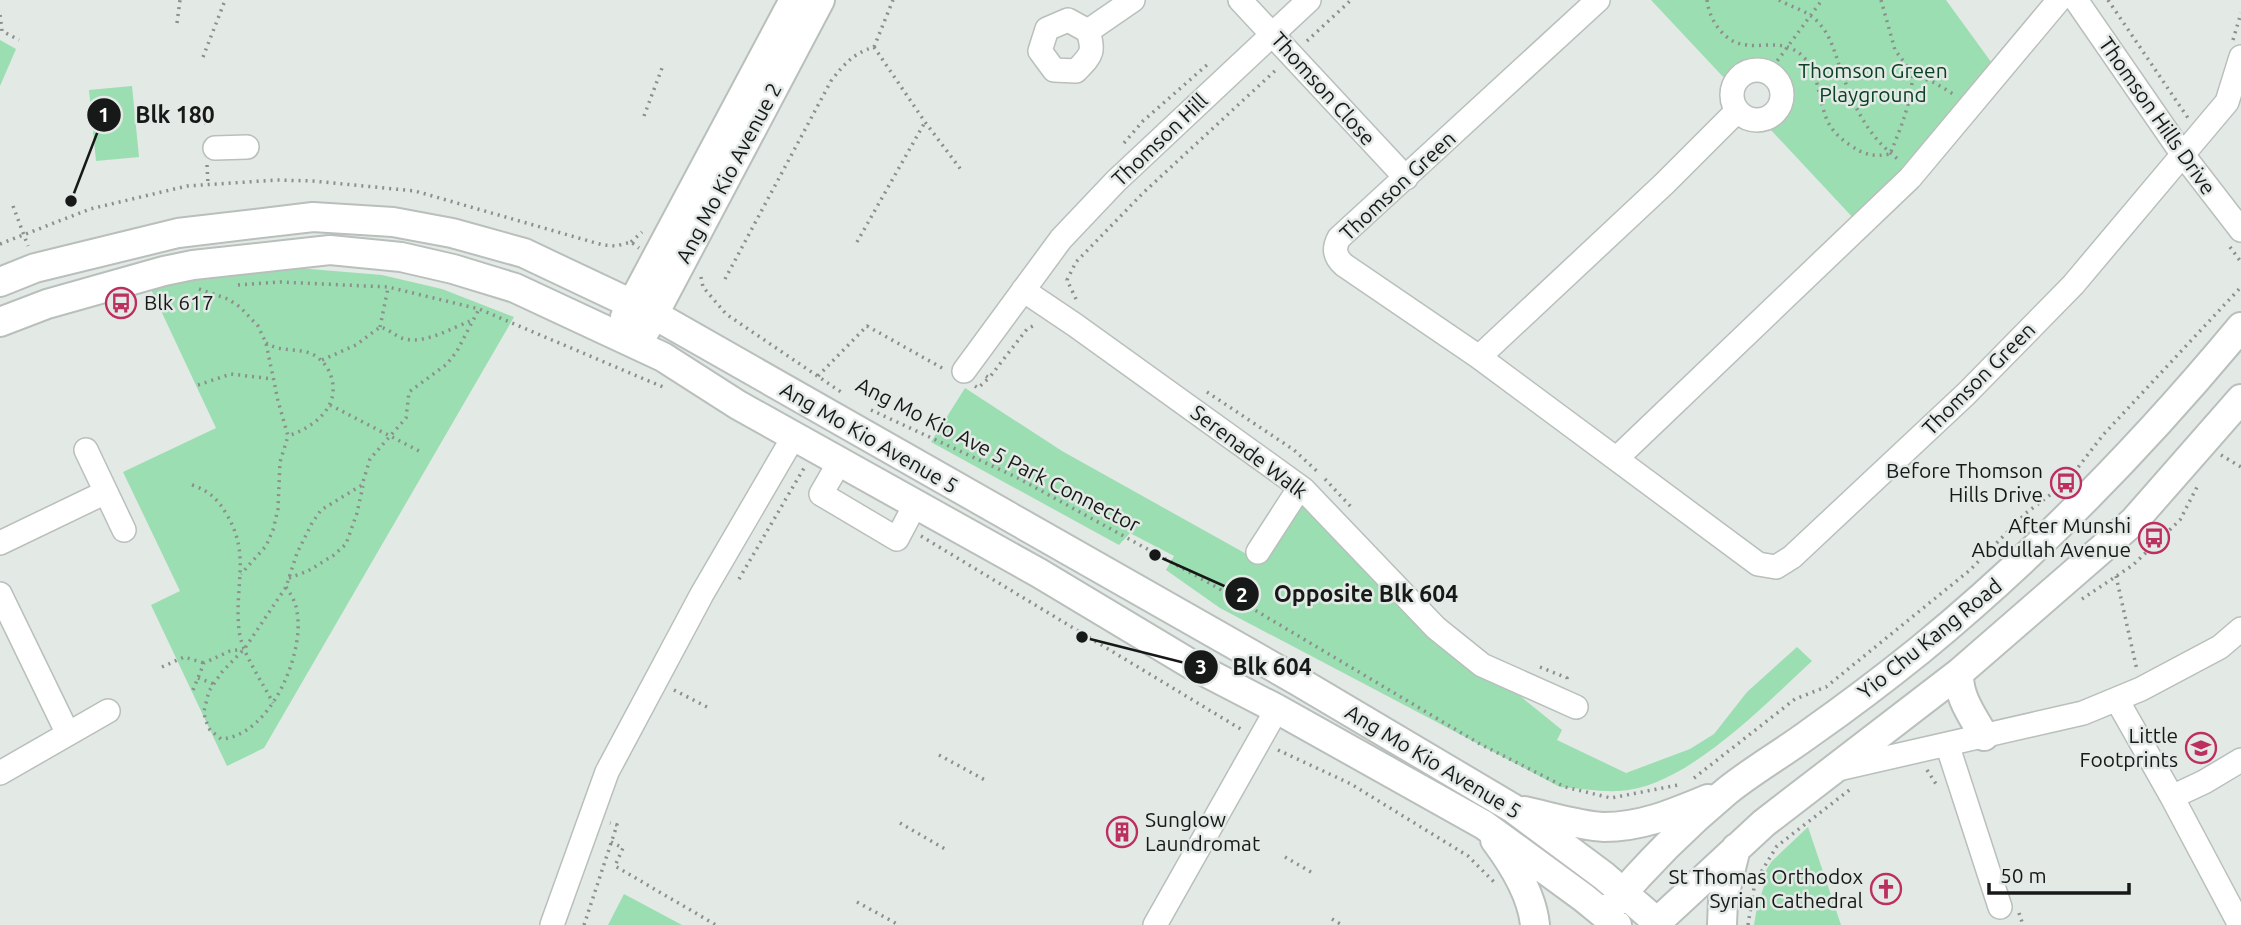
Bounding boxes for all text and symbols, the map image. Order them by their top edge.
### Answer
street label: Thomson Close [1267,27,1381,150]
street label: Thomson Hills Drive [2094,32,2221,199]
park label: Thomson Green Playground [1798,58,1948,106]
street label: Ang Mo Kio Avenue 2 [670,78,786,267]
street label: Thomson Hill [1107,88,1212,191]
callout: Blk 180 [86,93,229,137]
text: 1 [98,102,110,126]
text: Blk 180 [135,102,215,127]
street label: Thomson Green [1335,126,1460,245]
bus stop icon: Blk 617 [104,286,138,320]
place label: Blk 617 [144,290,214,314]
street label: Thomson Green [1917,317,2040,440]
street label: Ang Mo Kio Ave 5 Park Connector [852,372,1144,536]
street label: Ang Mo Kio Avenue 5 [777,377,962,498]
street label: Serenade Walk [1187,400,1313,503]
place label: Before Thomson Hills Drive [1886,458,2043,506]
bus stop icon: Before Thomson Hills Drive [2049,466,2083,500]
place label: After Munshi Abdullah Avenue [1971,513,2131,561]
bus stop icon: After Munshi Abdullah Avenue [2137,521,2171,555]
callout: Opposite Blk 604 [1225,572,1472,616]
street label: Yio Chu Kang Road [1853,573,2006,703]
text: Opposite Blk 604 [1274,581,1458,606]
text: 2 [1236,582,1248,606]
callout: Blk 604 [1184,645,1326,689]
text: 3 [1195,654,1207,678]
text: Blk 604 [1232,654,1312,679]
street label: Ang Mo Kio Avenue 5 [1341,699,1526,823]
place label: Little Footprints [2079,723,2178,771]
school or university icon: Little Footprints [2184,731,2218,765]
place label: Sunglow Laundromat [1145,807,1260,855]
building icon: Sunglow Laundromat [1105,815,1139,849]
scale bar [1989,852,2129,896]
text: 50 m [2000,863,2047,887]
place label: St Thomas Orthodox Syrian Cathedral [1668,864,1863,912]
church icon: St Thomas Orthodox Syrian Cathedral [1869,872,1903,906]

